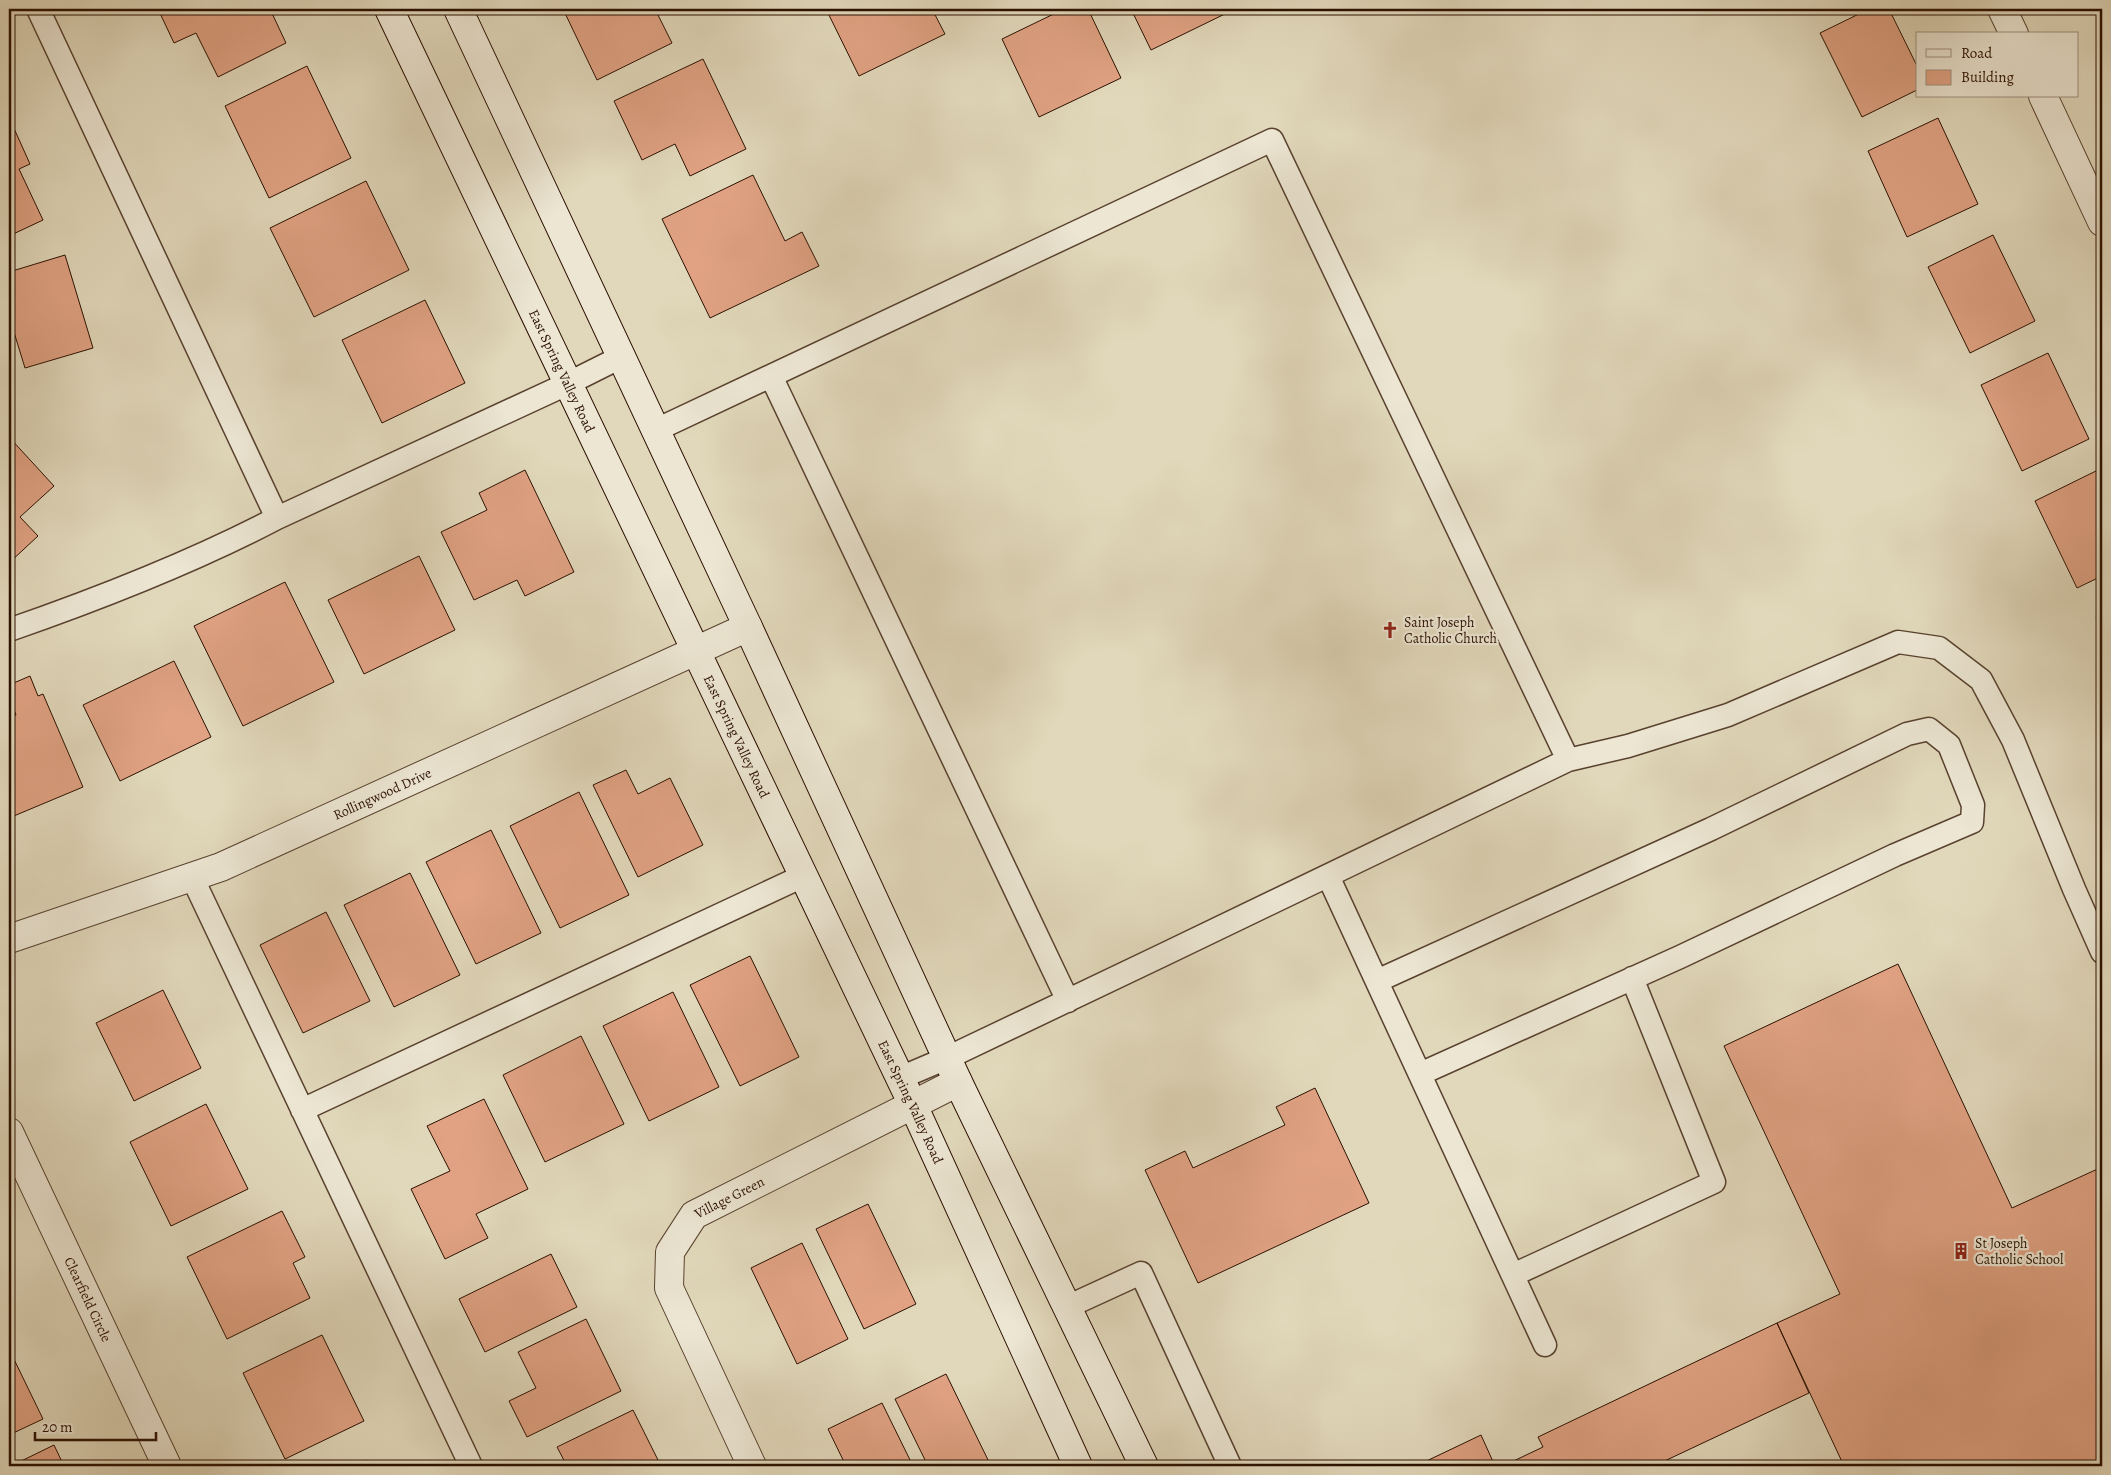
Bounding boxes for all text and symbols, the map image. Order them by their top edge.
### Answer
legend [1916,32,2078,98]
text: Road [1961,43,1993,63]
text: Building [1961,67,2014,87]
street label: East Spring Valley Road [524,306,600,436]
place label: Saint Joseph Catholic Church [1404,613,1497,648]
church icon: Saint Joseph Catholic Church [1380,620,1400,640]
street label: East Spring Valley Road [699,671,774,801]
street label: Rollingwood Drive [330,763,434,824]
street label: East Spring Valley Road [874,1037,948,1167]
street label: Village Green [690,1172,768,1223]
place label: St Joseph Catholic School [1975,1234,2064,1269]
building icon: St Joseph Catholic School [1951,1241,1971,1261]
street label: Clearfield Circle [60,1254,116,1345]
scale bar [35,1410,156,1442]
text: 20 m [42,1417,73,1437]

